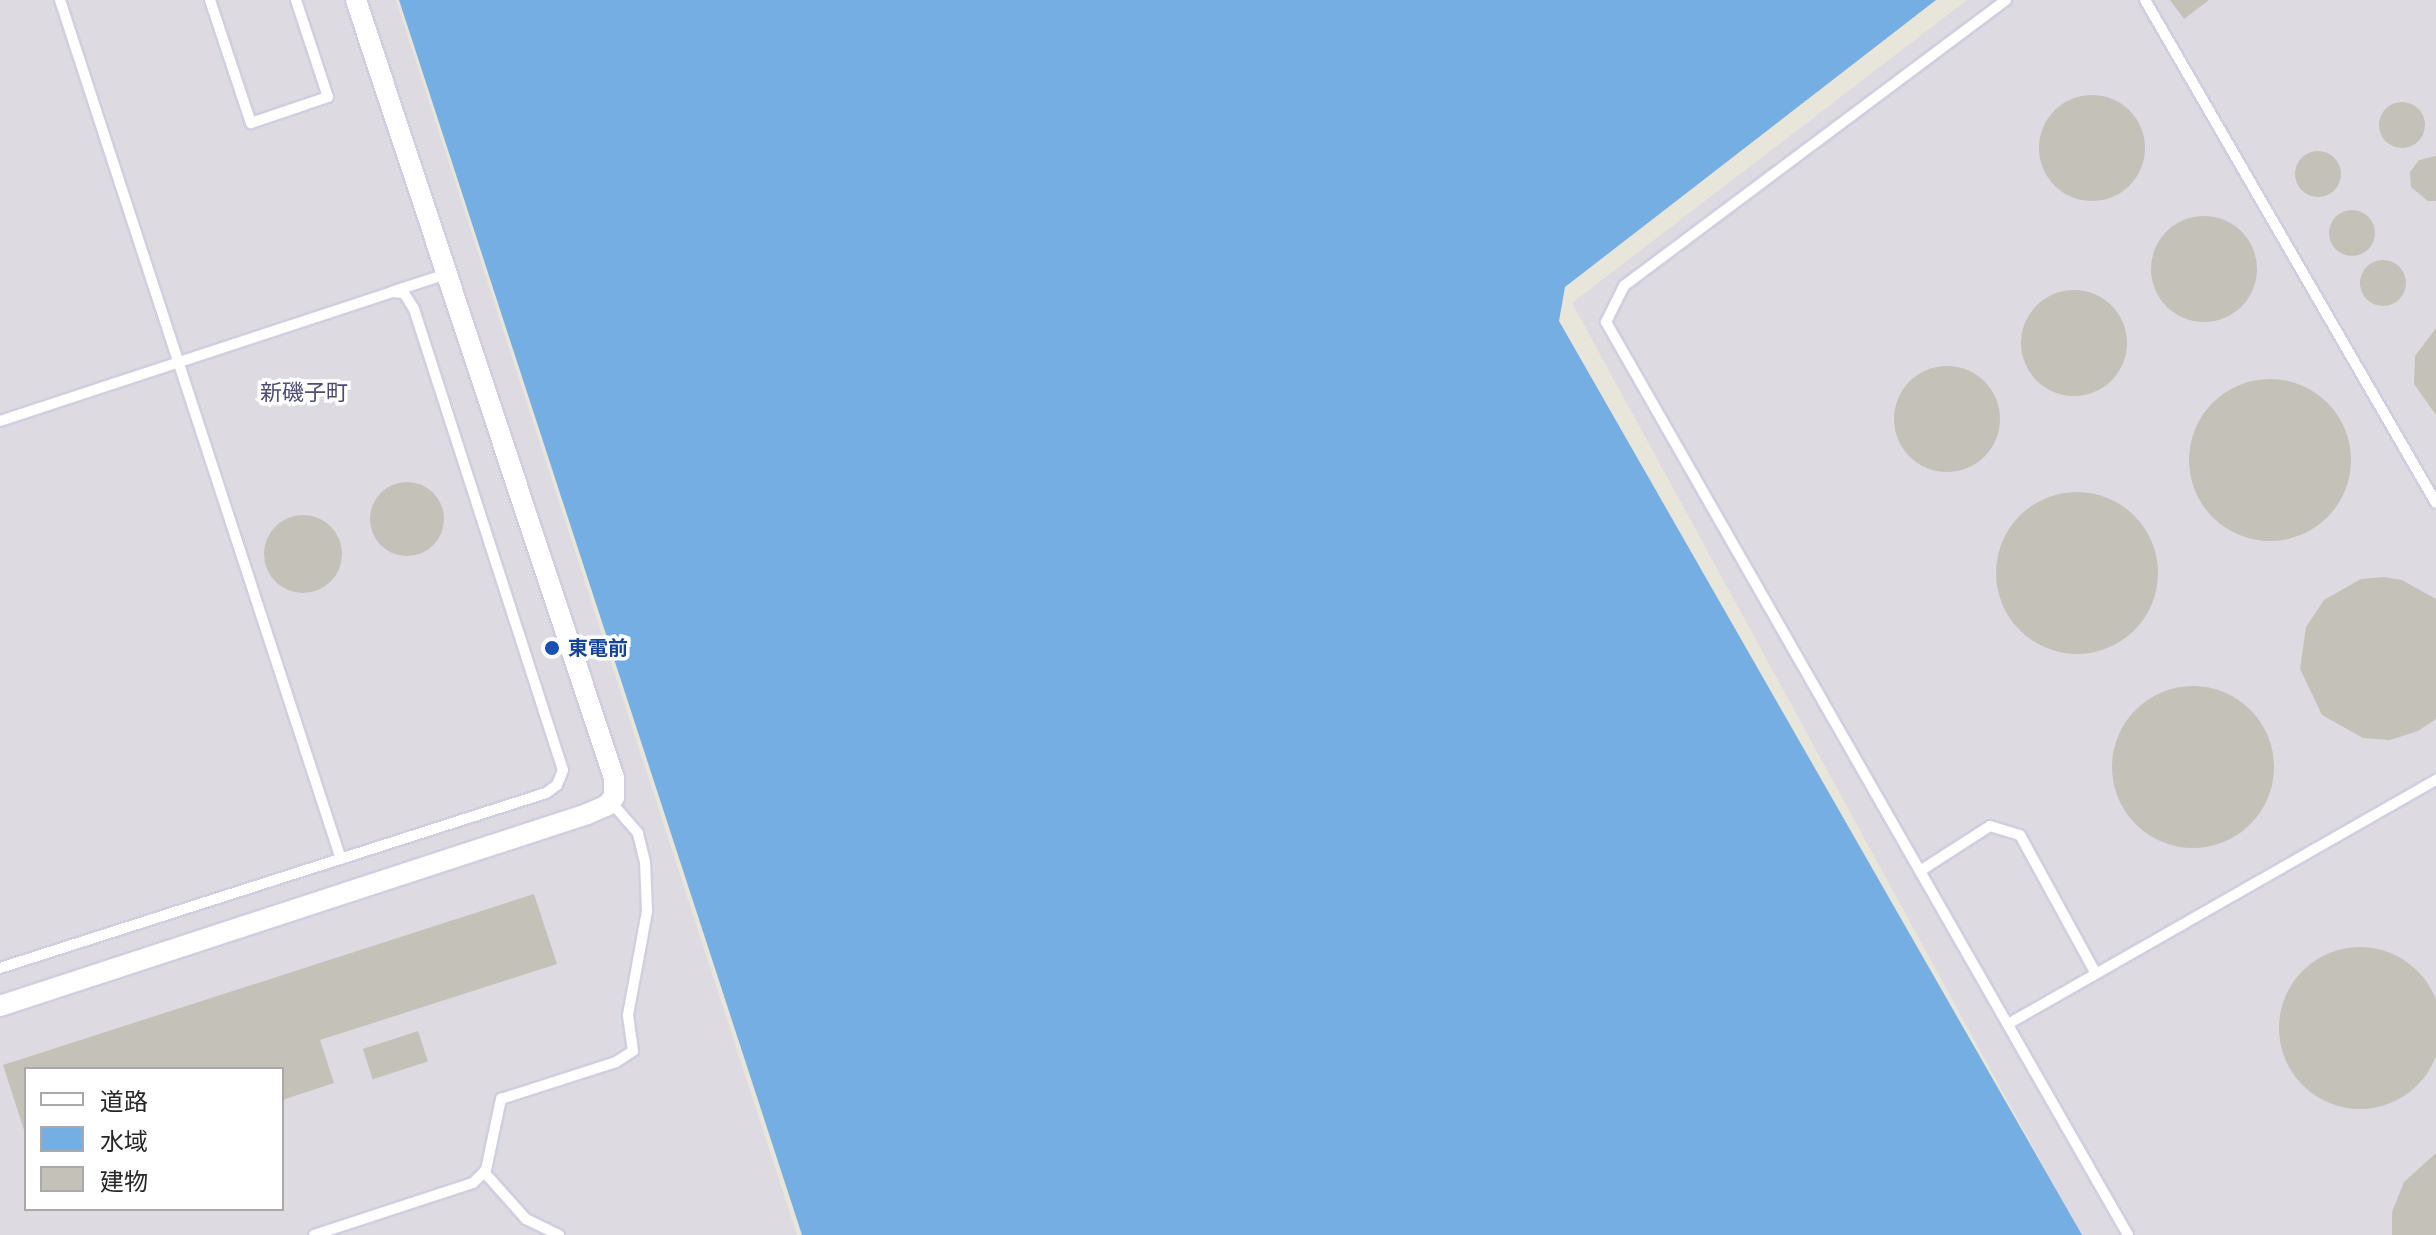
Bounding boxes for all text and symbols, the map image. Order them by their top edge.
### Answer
district label: 新磯子町 [260,380,348,406]
place label: 東電前 [568,636,628,660]
marker: 東電前 [543,639,561,657]
legend [24,1067,284,1211]
text: 道路 [100,1087,148,1116]
text: 水域 [100,1127,148,1156]
text: 建物 [100,1167,148,1196]

